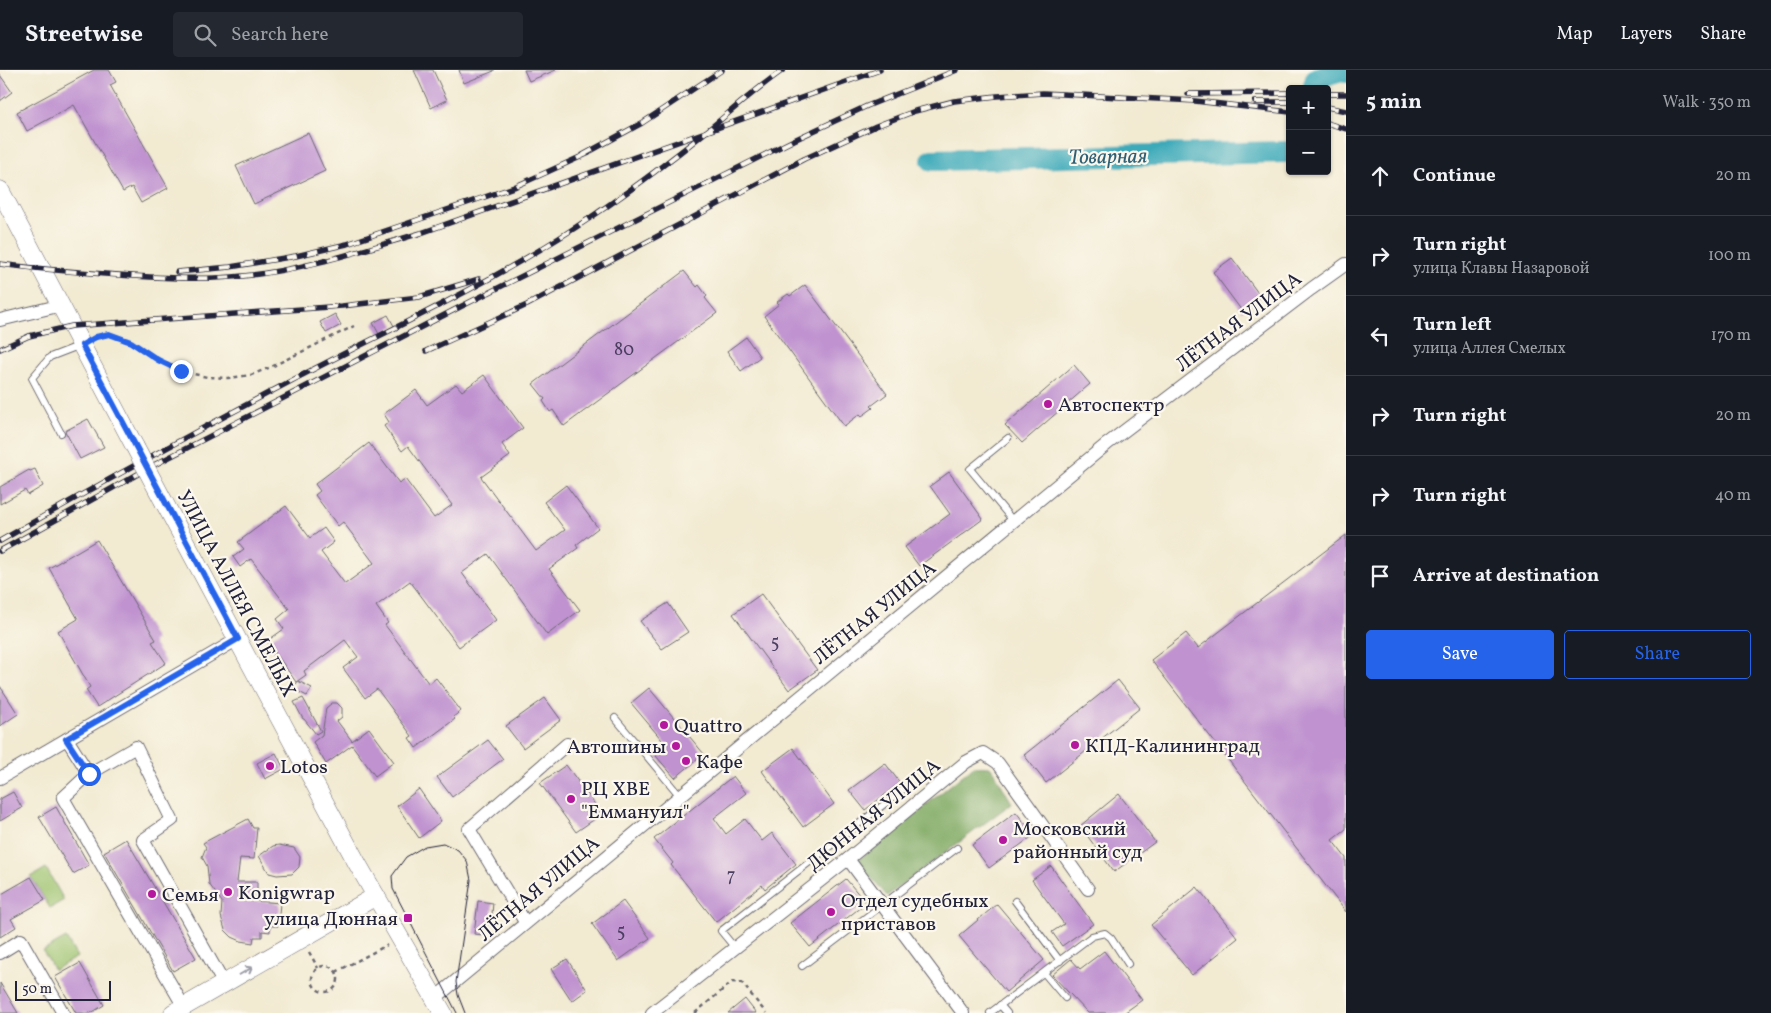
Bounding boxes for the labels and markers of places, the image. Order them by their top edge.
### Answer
place label: Автоспектр [1058,392,1164,420]
marker: Автоспектр [1042,398,1054,410]
place label: Quattro [674,713,742,741]
marker: Quattro [658,719,670,731]
place label: КПД-Калининград [1085,733,1260,761]
place label: Автошины [567,734,666,762]
marker: КПД-Калининград [1069,739,1081,751]
marker: Автошины [670,740,682,752]
place label: Кафе [696,749,743,777]
place label: Lotos [280,754,328,782]
marker: Кафе [680,755,692,767]
marker: Lotos [264,760,276,772]
place label: РЦ ХВЕ "Еммануил" [581,776,690,827]
marker: РЦ ХВЕ "Еммануил" [565,793,577,805]
place label: Московский районный суд [1013,816,1142,867]
marker: Московский районный суд [997,834,1009,846]
place label: Konigwrap [238,880,335,908]
place label: Семья [162,882,219,910]
marker: Konigwrap [222,886,234,898]
marker: Семья [146,888,158,900]
place label: Отдел судебных приставов [841,888,989,939]
place label: улица Дюнная [264,906,398,934]
marker: Отдел судебных приставов [825,906,837,918]
marker: улица Дюнная [402,912,414,924]

